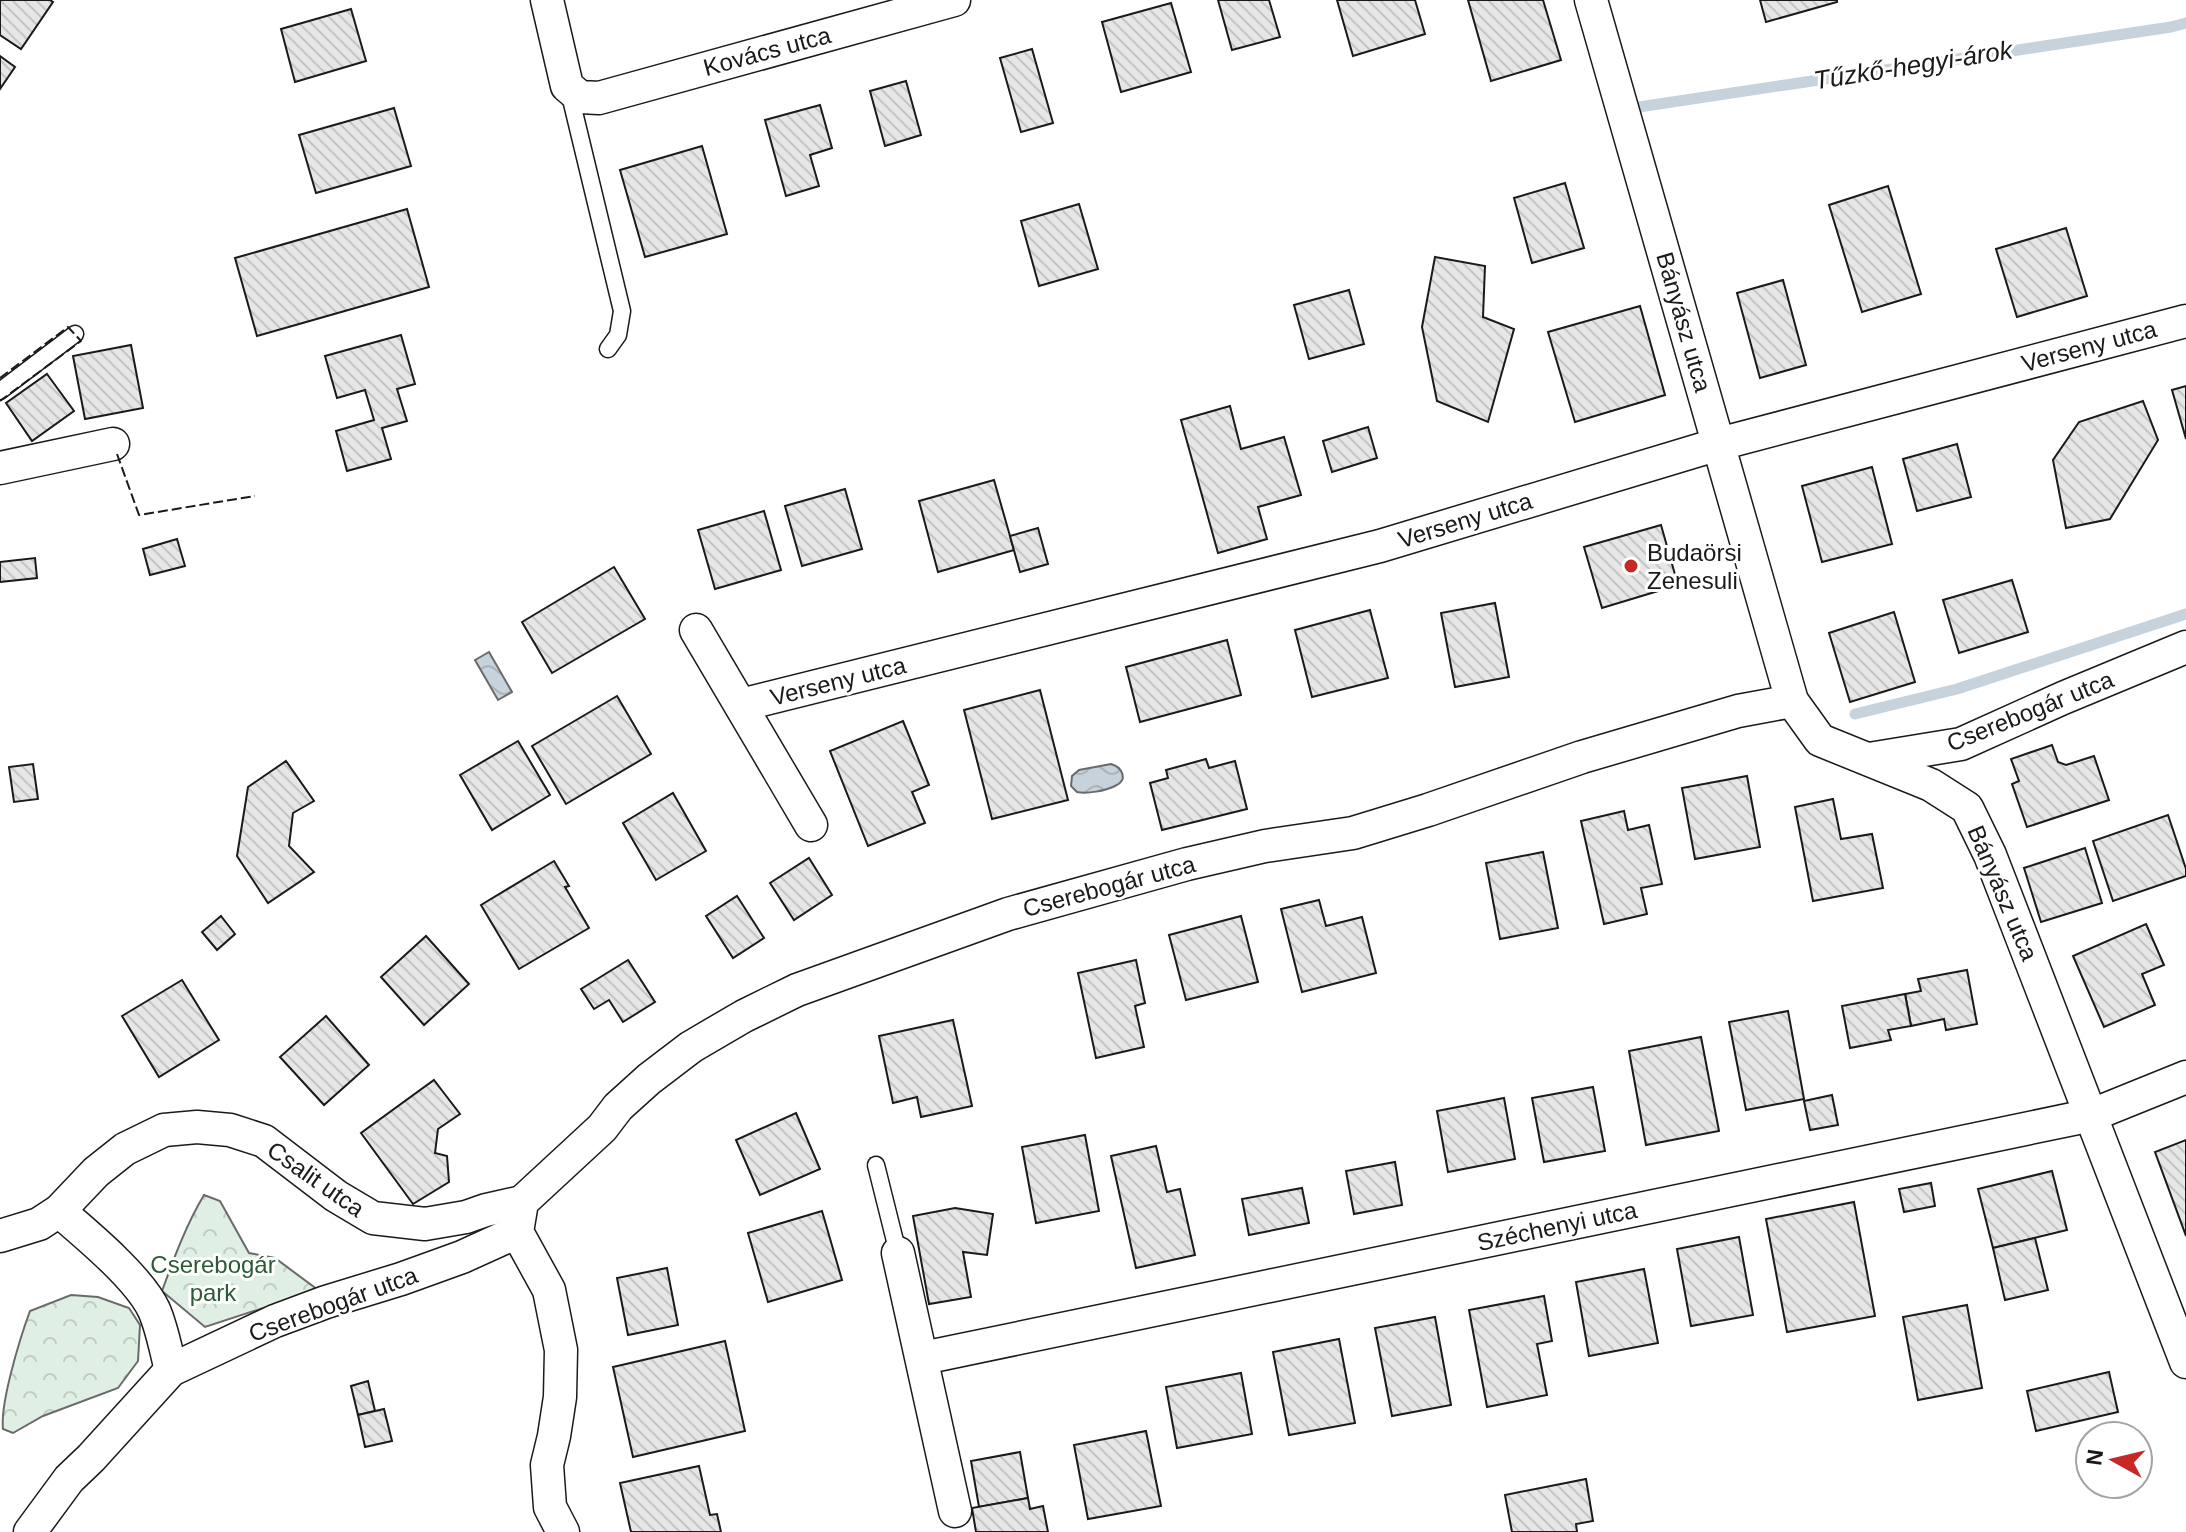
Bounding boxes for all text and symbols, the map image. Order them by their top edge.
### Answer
street label: Kovács utca [700,21,834,81]
water label: Tűzkő-hegyi-árok [1811,34,2017,96]
street label: Bányász utca [1651,249,1717,396]
street label: Verseny utca [2018,315,2160,377]
street label: Verseny utca [1395,487,1536,553]
place label: Budaörsi Zenesuli [1647,539,1742,594]
marker: Budaörsi Zenesuli [1622,557,1640,575]
street label: Verseny utca [767,651,909,711]
street label: Cserebogár utca [1943,665,2118,757]
street label: Bányász utca [1962,821,2044,965]
street label: Cserebogár utca [1020,850,1199,922]
street label: Csalit utca [262,1136,370,1223]
street label: Széchenyi utca [1475,1196,1640,1256]
park label: Cserebogár park [150,1251,276,1306]
street label: Cserebogár utca [245,1261,422,1347]
north arrow [2074,1420,2154,1500]
text: N [2081,1448,2108,1467]

